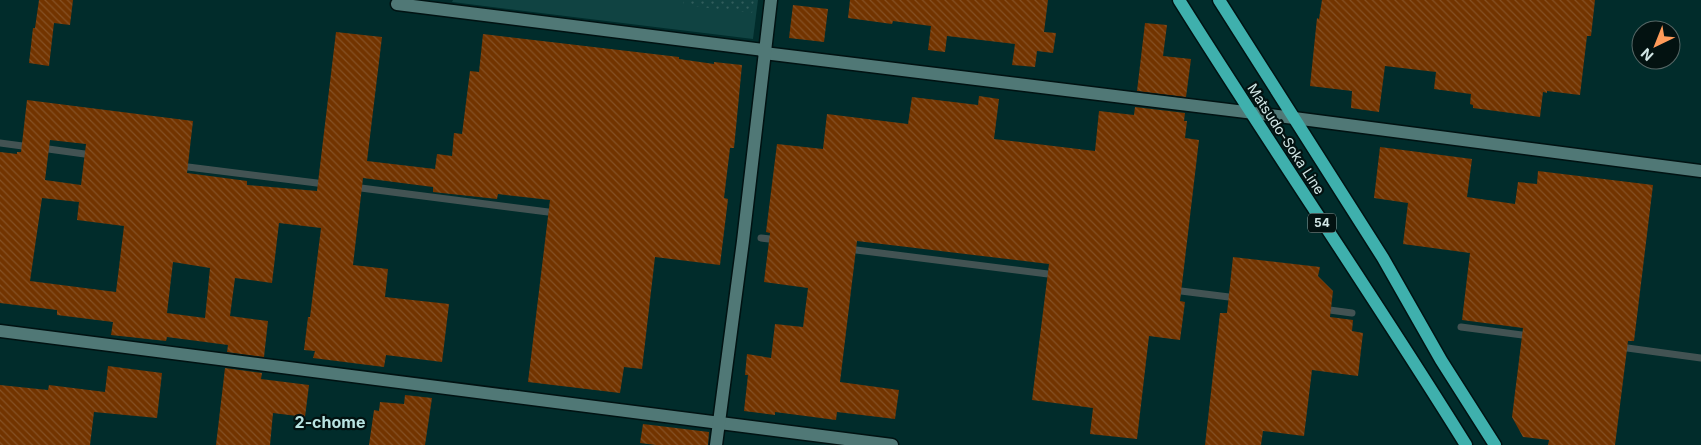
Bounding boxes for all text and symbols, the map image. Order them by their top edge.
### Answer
north arrow [1631,20,1681,70]
text: N [1637,45,1656,65]
street label: Matsudo-Soka Line [1244,80,1329,197]
road number: 54 [1308,214,1336,232]
district label: 2-chome [295,412,365,432]

